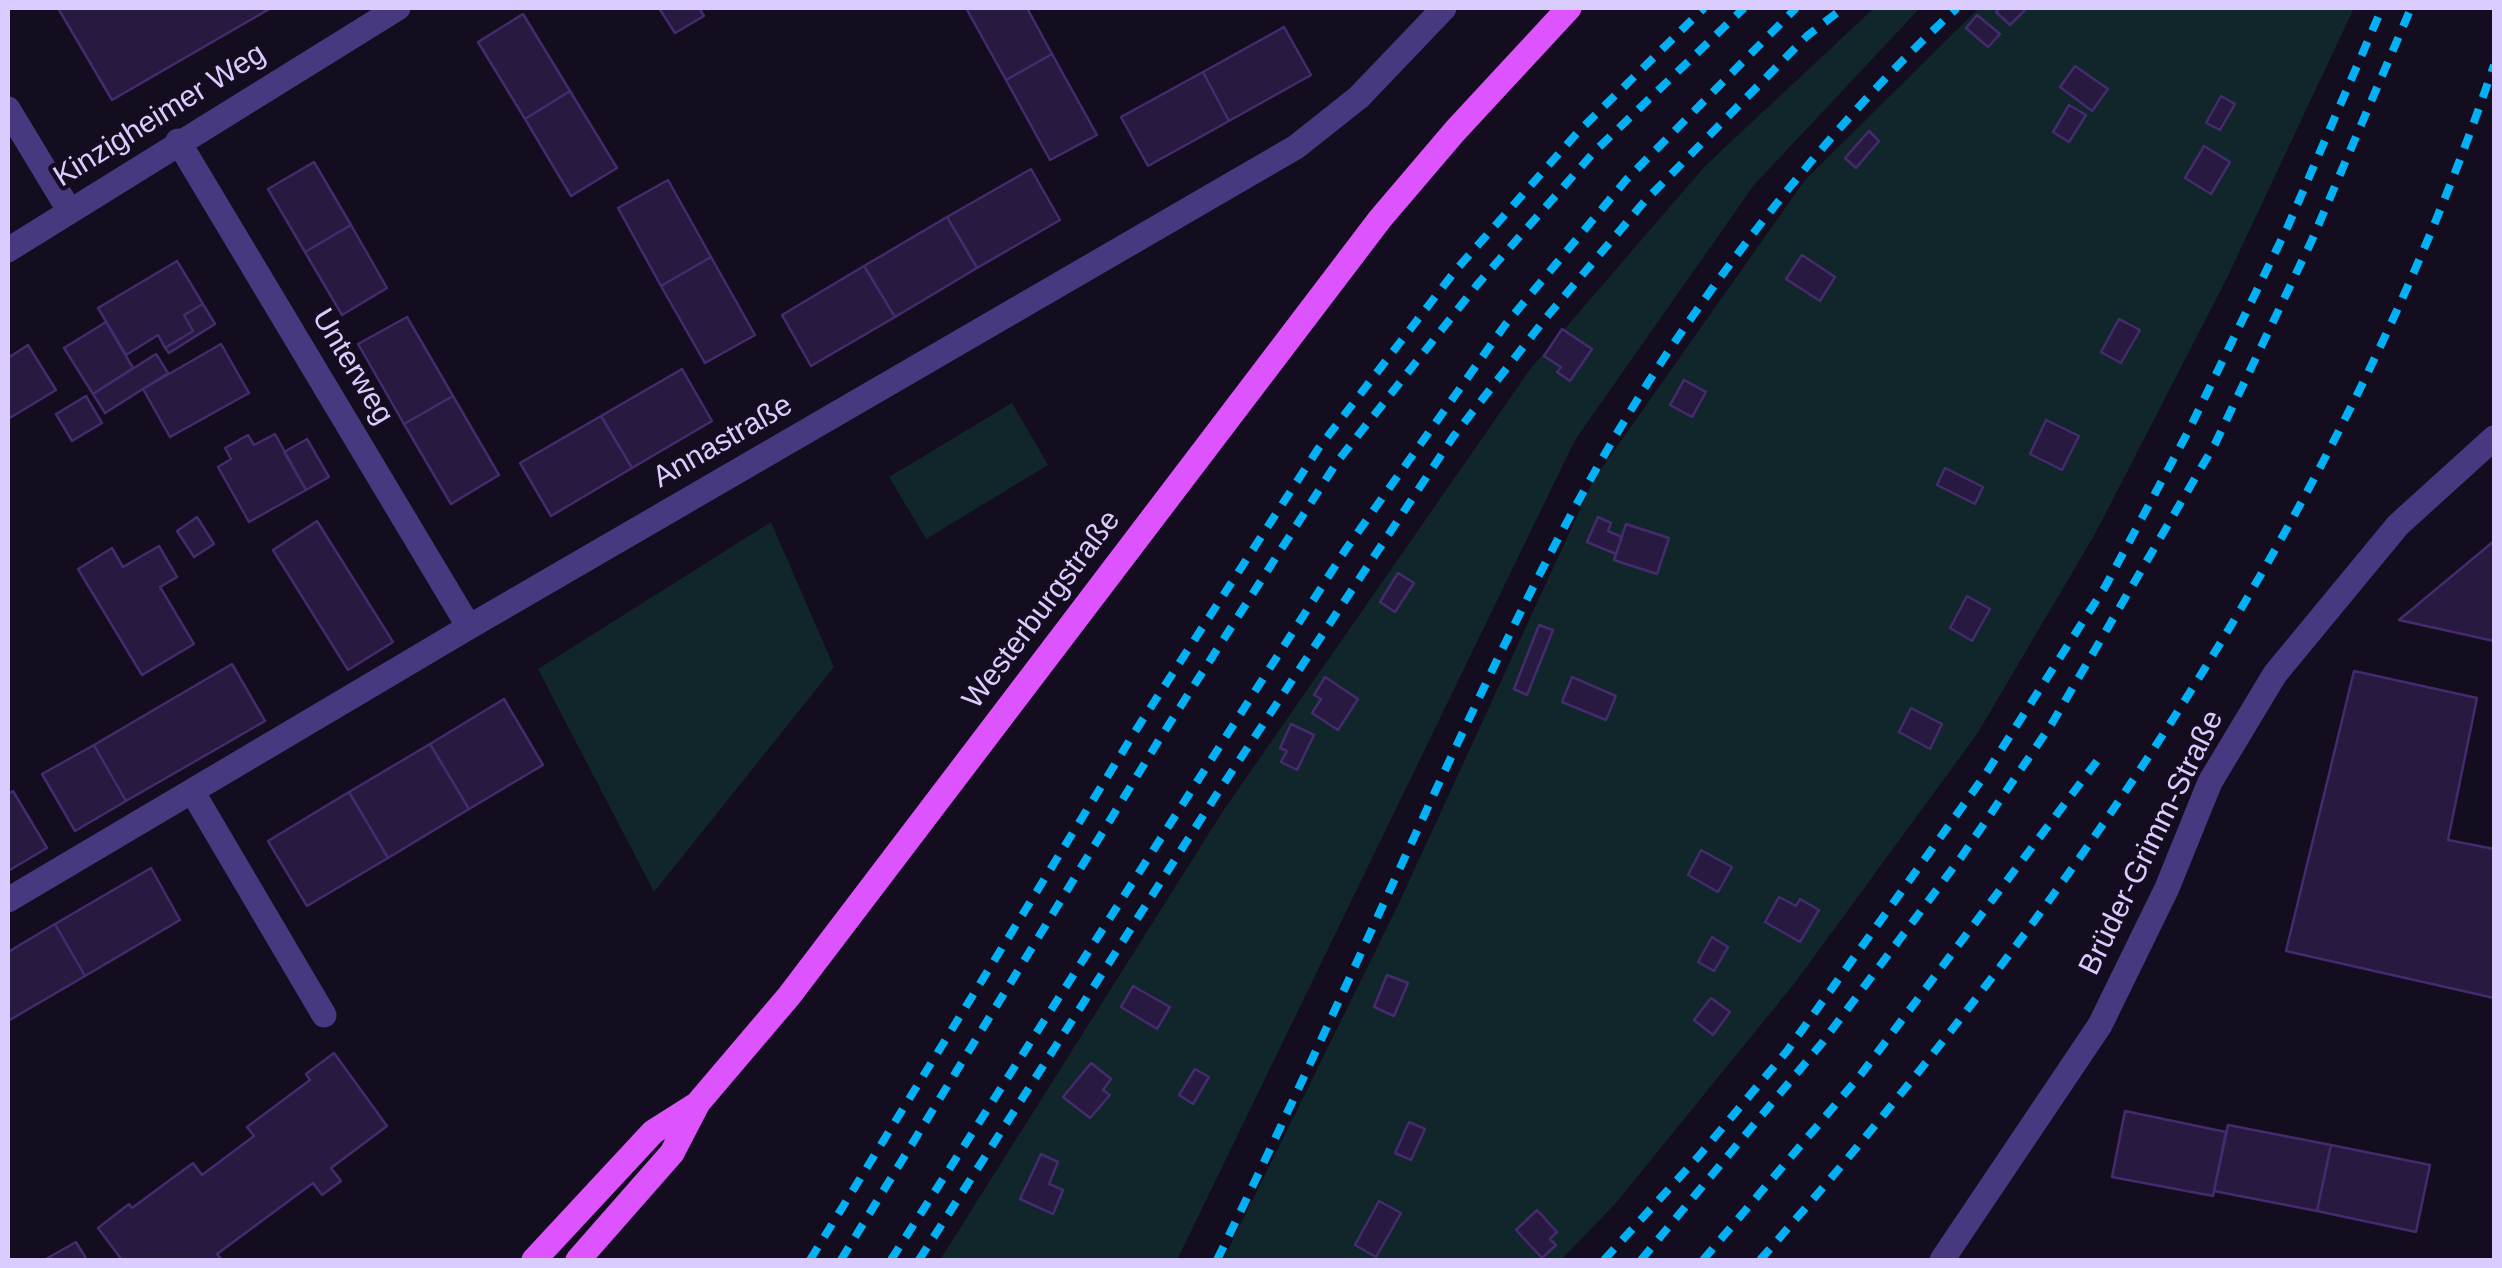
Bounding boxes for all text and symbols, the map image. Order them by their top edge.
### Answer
street label: Kinzigheimer Weg [47,36,273,196]
street label: Unterweg [304,303,400,431]
street label: Annastraße [647,388,799,496]
street label: Westerburgstraße [956,504,1128,716]
street label: Brüder-Grimm-Straße [2072,705,2232,981]

